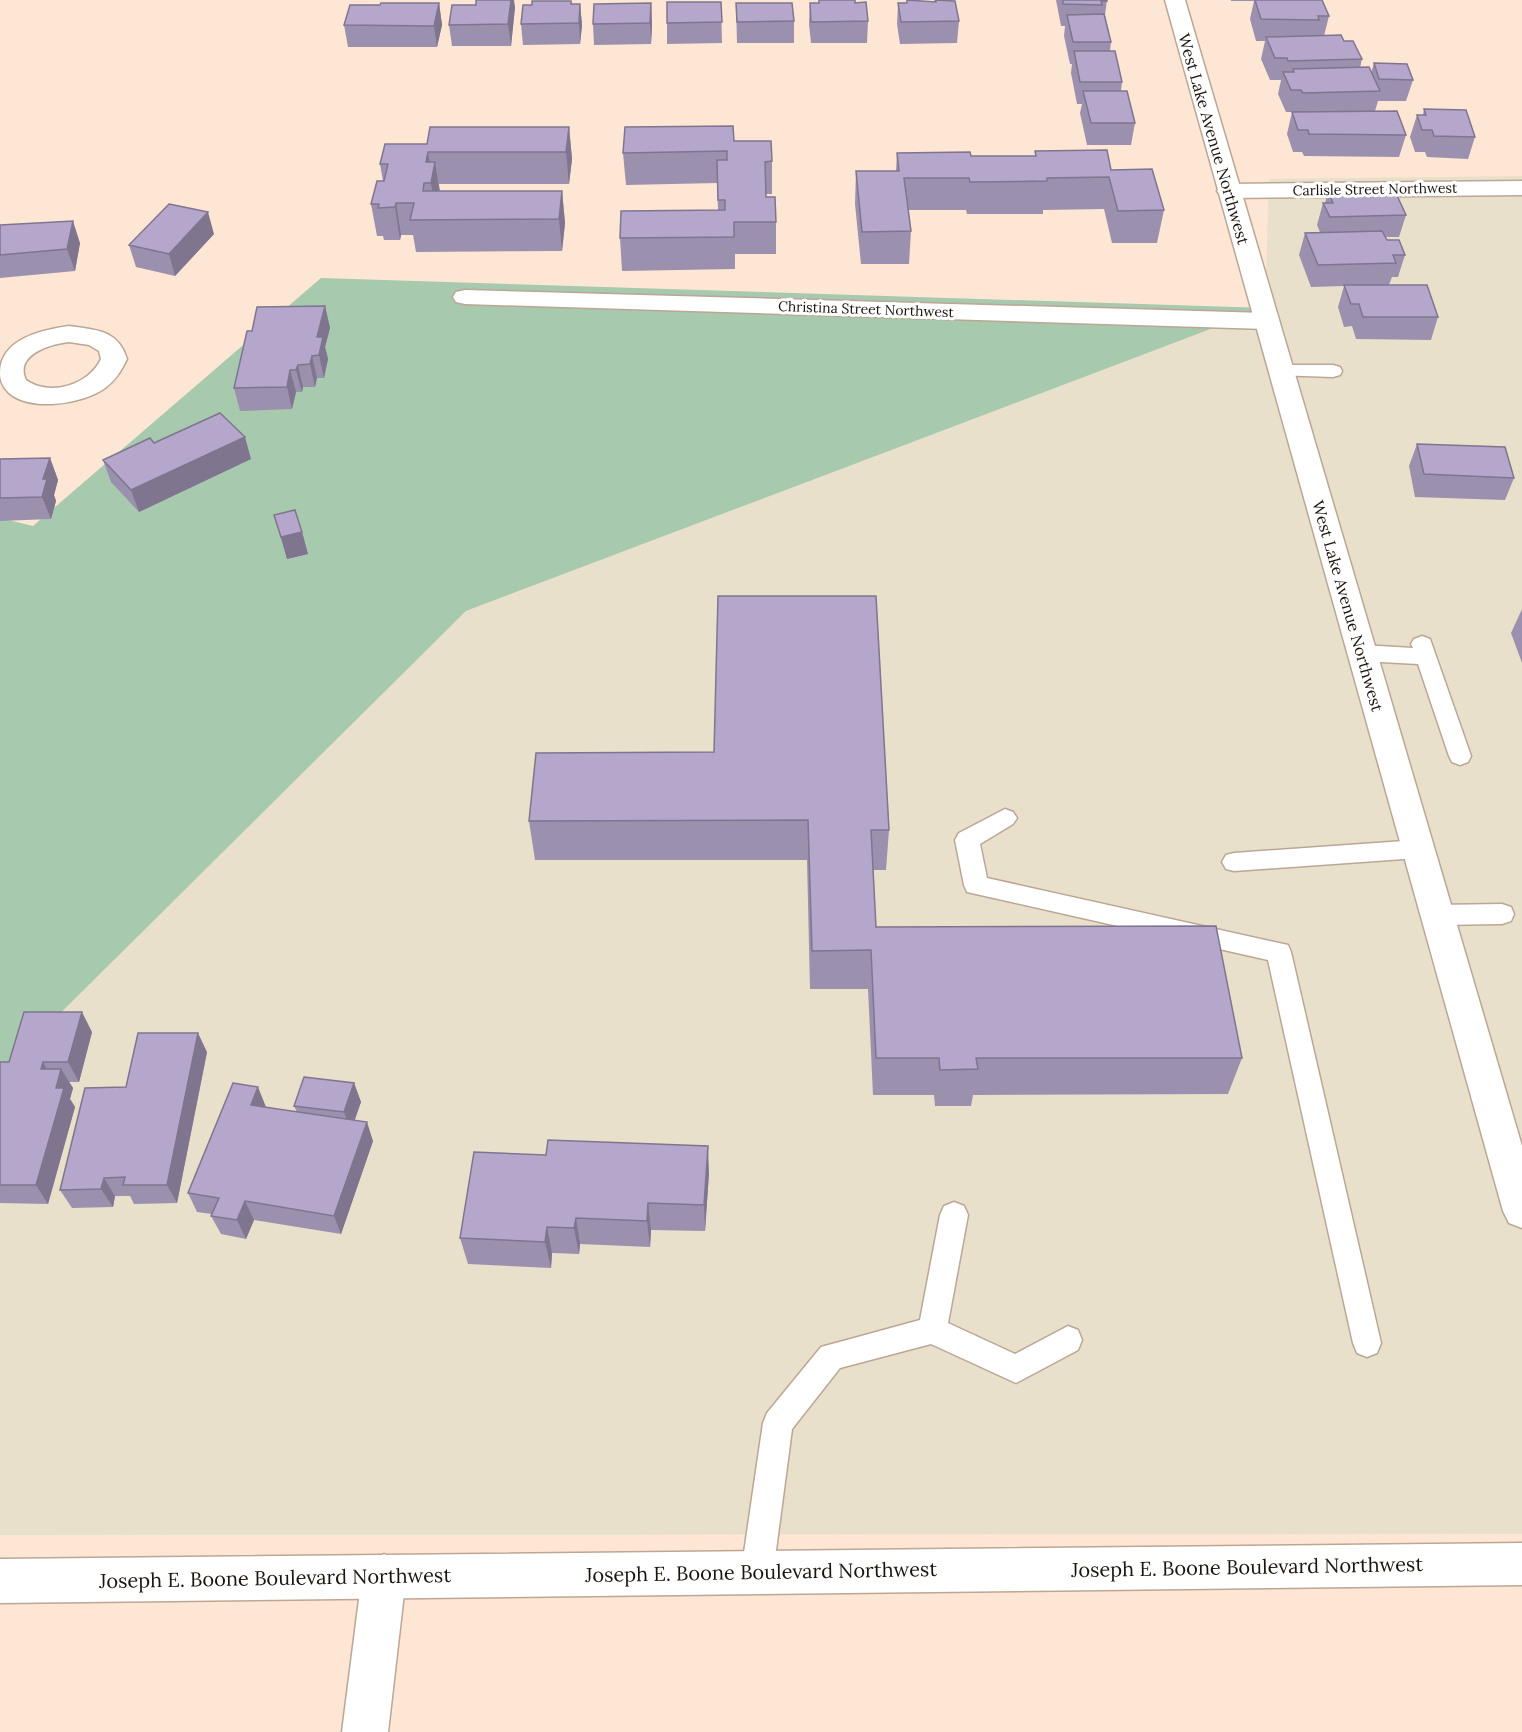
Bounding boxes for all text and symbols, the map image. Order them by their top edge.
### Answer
street label: West Lake Avenue Northwest [1174,31,1254,248]
street label: Carlisle Street Northwest [1292,179,1458,199]
street label: Christina Street Northwest [778,297,955,321]
street label: West Lake Avenue Northwest [1308,498,1388,715]
street label: Joseph E. Boone Boulevard Northwest [1070,1551,1423,1582]
street label: Joseph E. Boone Boulevard Northwest [584,1556,937,1587]
street label: Joseph E. Boone Boulevard Northwest [98,1562,451,1593]

